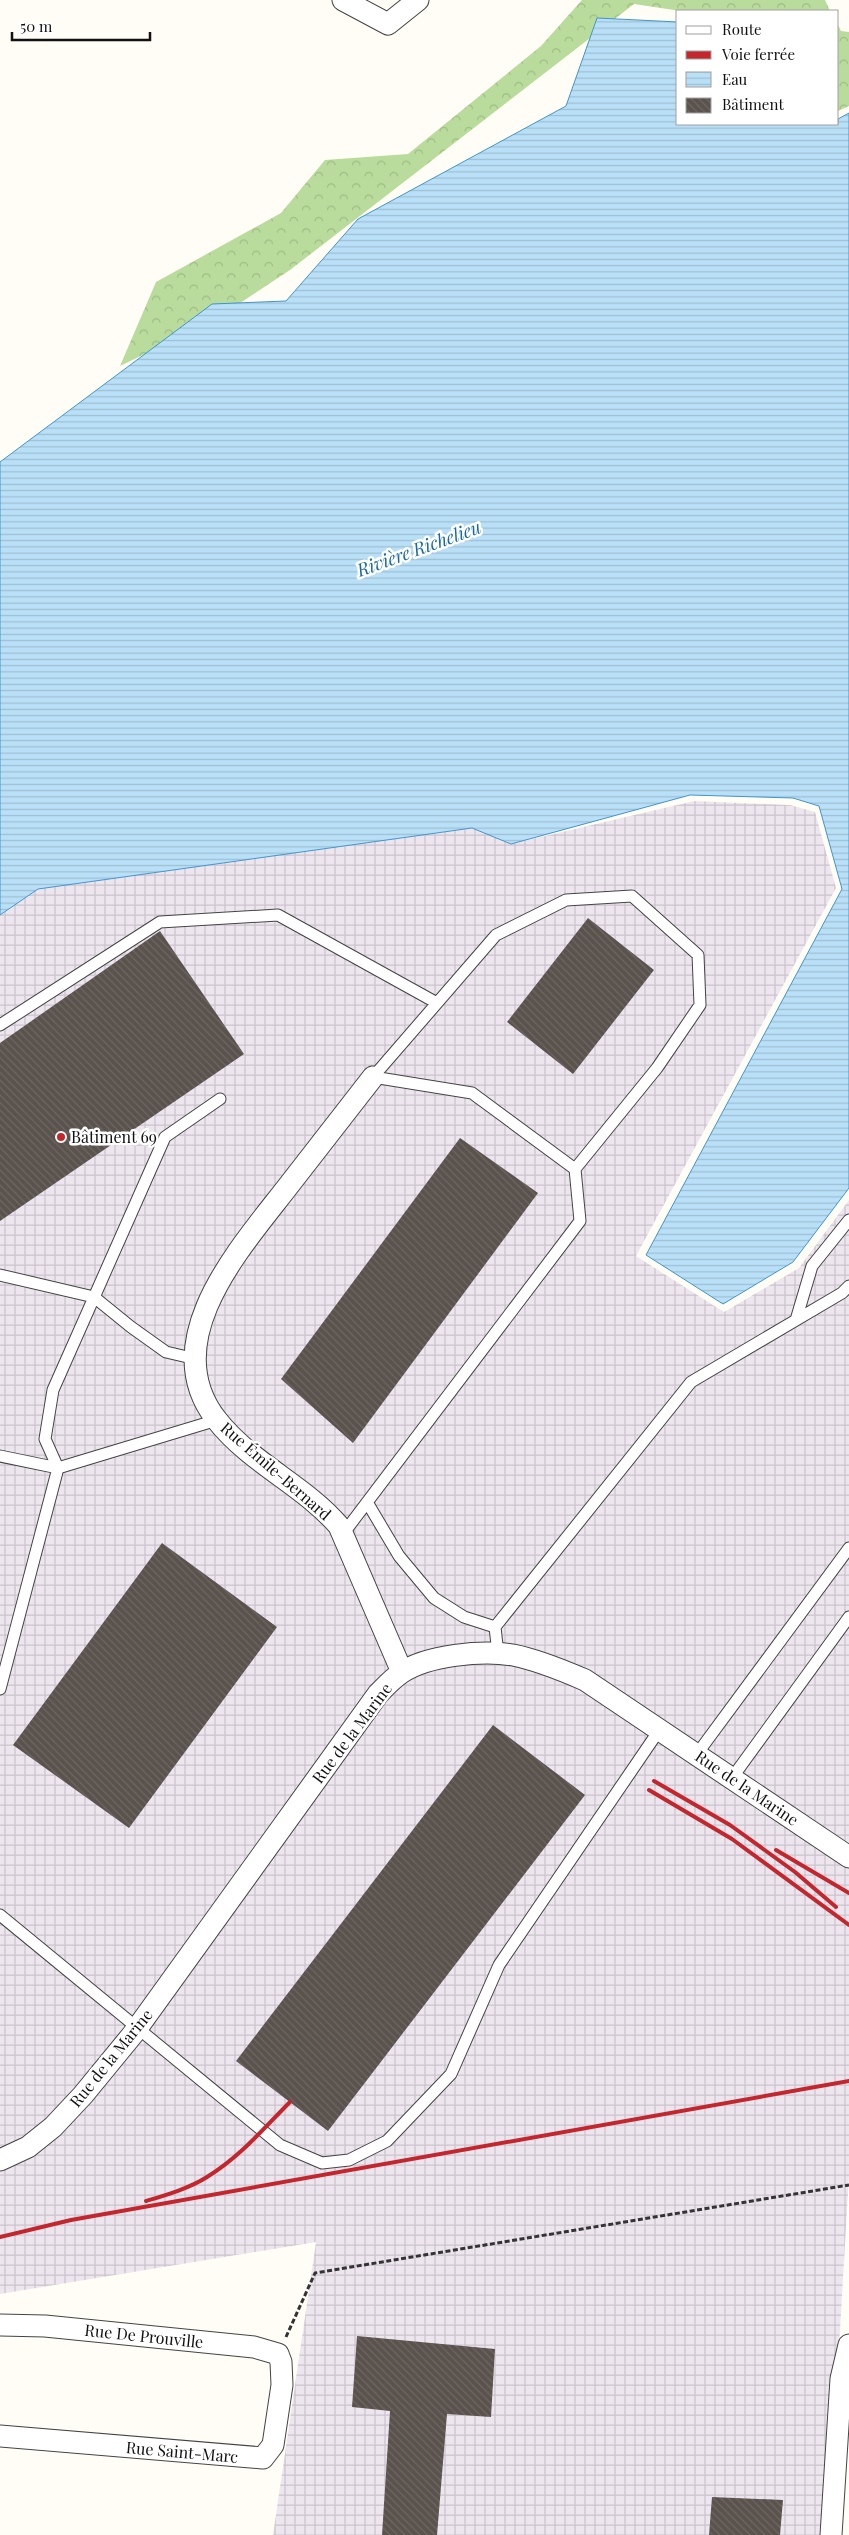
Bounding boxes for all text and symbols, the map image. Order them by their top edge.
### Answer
scale bar [12,10,150,42]
legend [676,10,839,125]
text: 50 m [20,16,53,36]
text: Route [722,19,762,39]
text: Voie ferrée [721,44,795,64]
text: Eau [722,69,748,89]
text: Bâtiment [722,94,784,114]
water label: Rivière Richelieu [352,514,484,582]
place label: Bâtiment 69 [71,1126,157,1147]
marker: Bâtiment 69 [55,1131,67,1143]
street label: Rue Émile-Bernard [217,1417,336,1524]
street label: Rue de la Marine [307,1678,396,1787]
street label: Rue de la Marine [692,1745,803,1830]
street label: Rue de la Marine [65,2004,157,2111]
street label: Rue De Prouville [84,2319,204,2352]
street label: Rue Saint-Marc [125,2436,239,2467]

